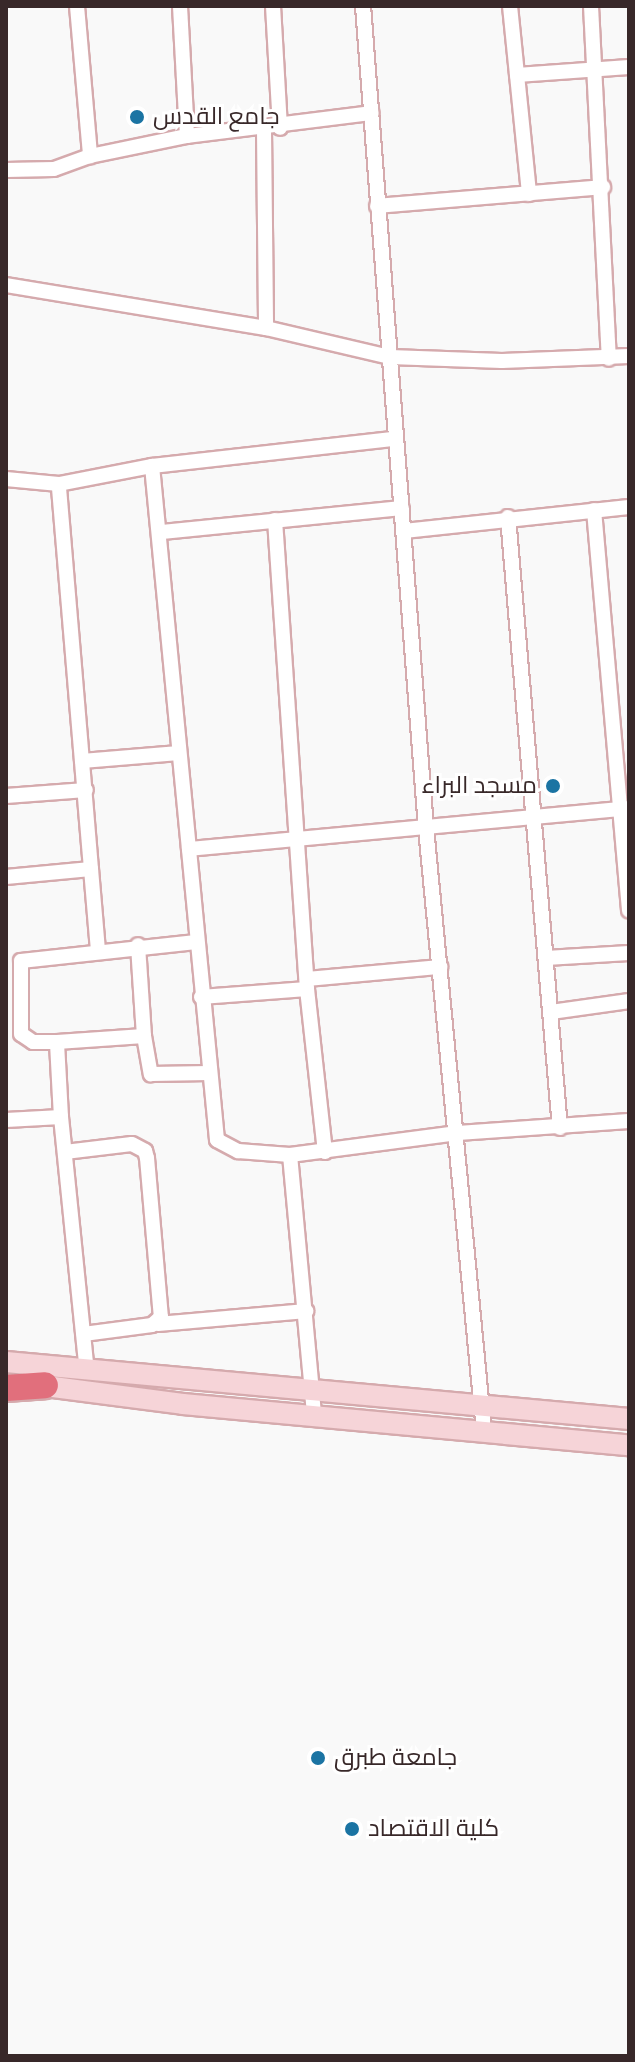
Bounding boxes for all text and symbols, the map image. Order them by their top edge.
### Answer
place label: جامع القدس [153,103,280,131]
marker: جامع القدس [128,108,146,126]
place label: مسجد البراء [422,772,537,800]
marker: مسجد البراء [544,777,562,795]
place label: جامعة طبرق [334,1744,457,1772]
marker: جامعة طبرق [309,1749,327,1767]
place label: كلية الاقتصاد [368,1815,499,1843]
marker: كلية الاقتصاد [343,1820,361,1838]

